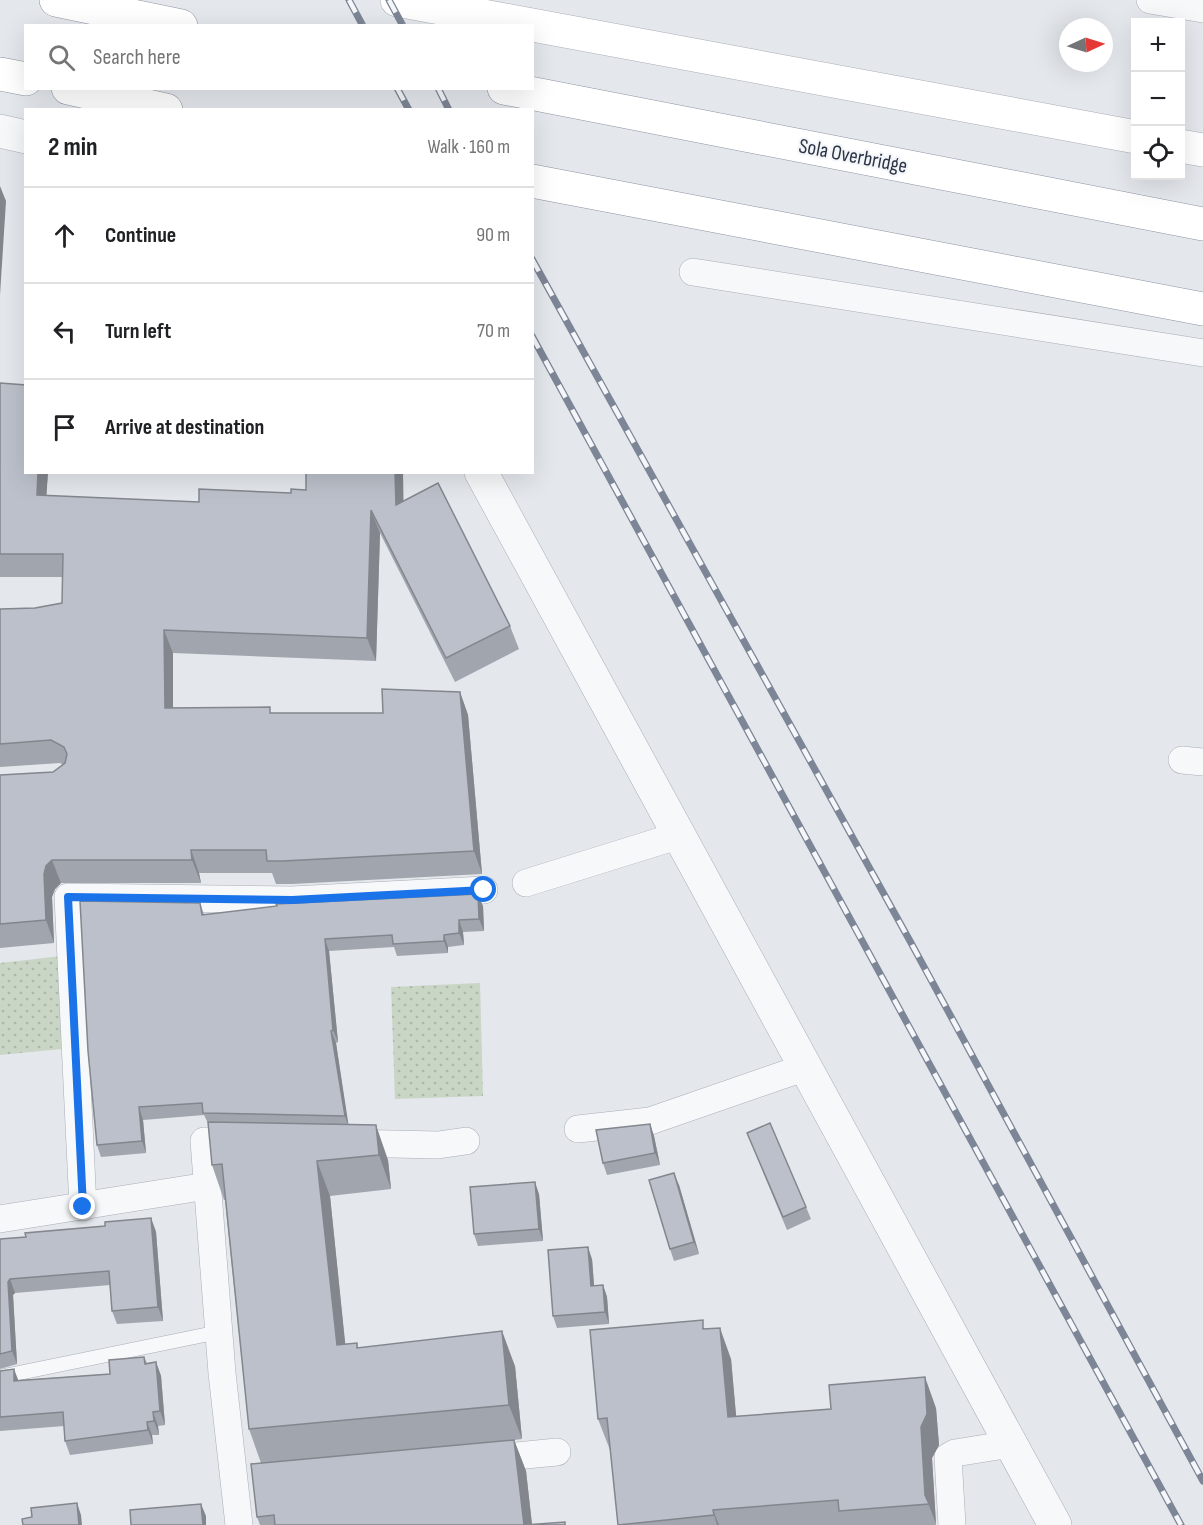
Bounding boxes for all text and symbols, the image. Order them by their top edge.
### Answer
north arrow [1059,18,1113,72]
map controls [1131,18,1185,180]
button: + [1131,18,1185,72]
search box [24,24,534,90]
icon: search [45,41,78,74]
text: Search here [93,44,180,71]
button: − [1131,72,1185,126]
button: locate [1131,126,1185,180]
text: 2 min [48,132,98,163]
street label: Sola Overbridge [797,133,909,179]
text: Walk · 160 m [427,135,510,159]
icon: ahead [48,219,81,252]
text: Continue [105,222,176,249]
text: 90 m [476,223,510,247]
icon: left [48,315,81,348]
text: Turn left [105,318,171,345]
text: 70 m [477,319,510,343]
icon: arrive [48,411,81,444]
text: Arrive at destination [105,414,264,441]
route start [470,876,496,902]
route end [69,1193,95,1219]

